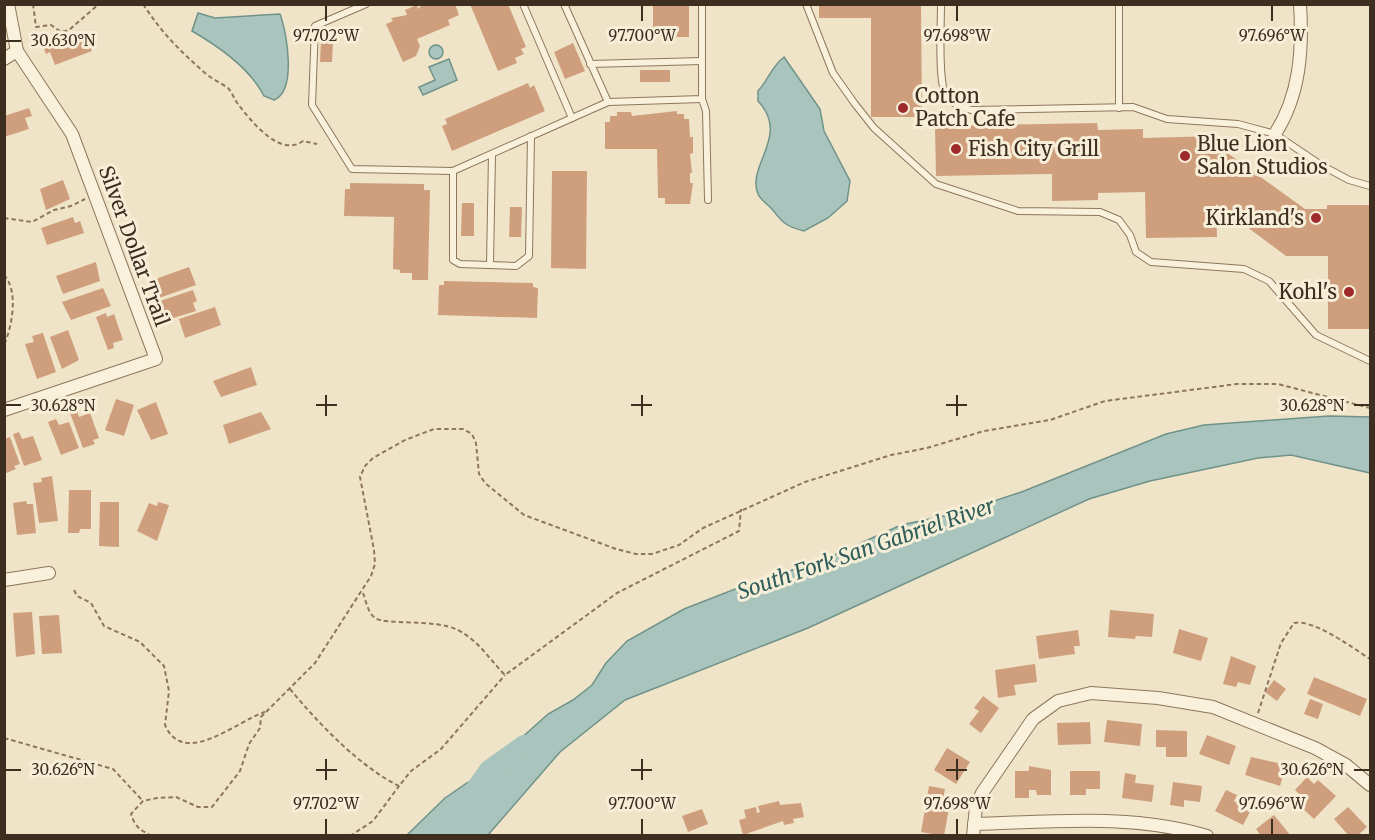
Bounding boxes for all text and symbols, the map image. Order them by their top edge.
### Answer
text: 97.702°W [293,26,360,45]
text: 97.700°W [608,26,677,45]
text: 97.698°W [923,26,992,45]
text: 97.696°W [1239,26,1306,45]
text: 30.630°N [31,31,96,50]
place label: Cotton Patch Cafe [915,83,1015,131]
marker: Cotton Patch Cafe [896,101,910,115]
place label: Blue Lion Salon Studios [1197,131,1328,179]
place label: Fish City Grill [968,136,1099,161]
marker: Fish City Grill [949,142,963,156]
marker: Blue Lion Salon Studios [1178,149,1192,163]
street label: Silver Dollar Trail [94,162,175,330]
place label: Kirkland's [1206,205,1304,230]
marker: Kirkland's [1309,211,1323,225]
place label: Kohl's [1278,279,1337,304]
marker: Kohl's [1342,285,1356,299]
text: 30.628°N [31,396,96,415]
text: 30.628°N [1280,396,1345,415]
water label: South Fork San Gabriel River [734,492,999,605]
text: 30.626°N [31,760,95,779]
text: 30.626°N [1280,760,1344,779]
text: 97.702°W [293,794,360,813]
text: 97.700°W [608,794,677,813]
text: 97.698°W [923,794,992,813]
text: 97.696°W [1239,794,1306,813]

